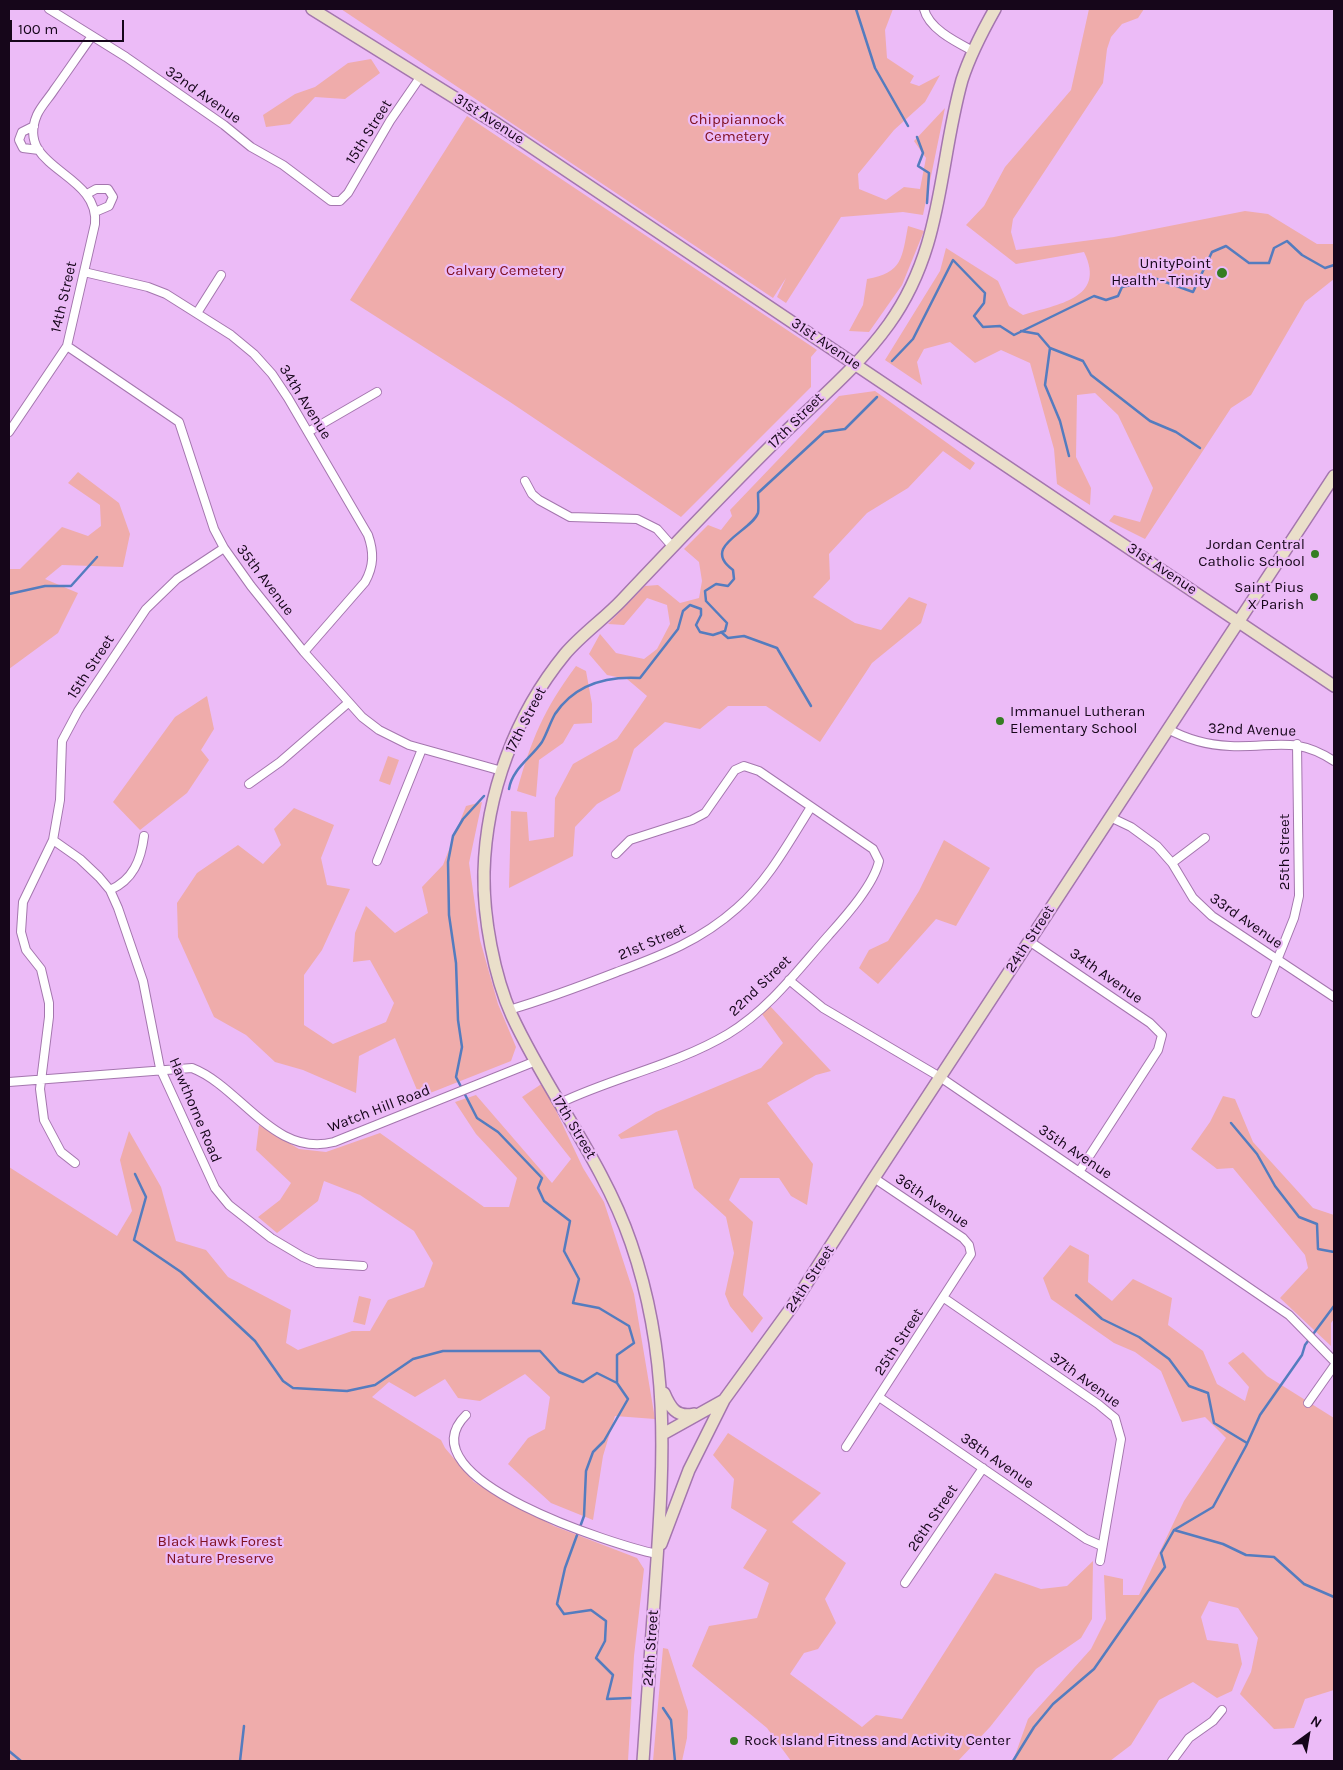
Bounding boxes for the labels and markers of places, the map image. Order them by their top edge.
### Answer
place label: UnityPoint Health - Trinity [1111,255,1211,290]
marker: UnityPoint Health - Trinity [1215,266,1229,280]
place label: Jordan Central Catholic School [1198,536,1305,571]
marker: Jordan Central Catholic School [1309,548,1321,560]
place label: Saint Pius X Parish [1234,579,1304,614]
marker: Saint Pius X Parish [1308,591,1320,603]
place label: Immanuel Lutheran Elementary School [1010,703,1145,738]
marker: Immanuel Lutheran Elementary School [994,715,1006,727]
place label: Rock Island Fitness and Activity Center [744,1732,1010,1750]
marker: Rock Island Fitness and Activity Center [728,1735,740,1747]

